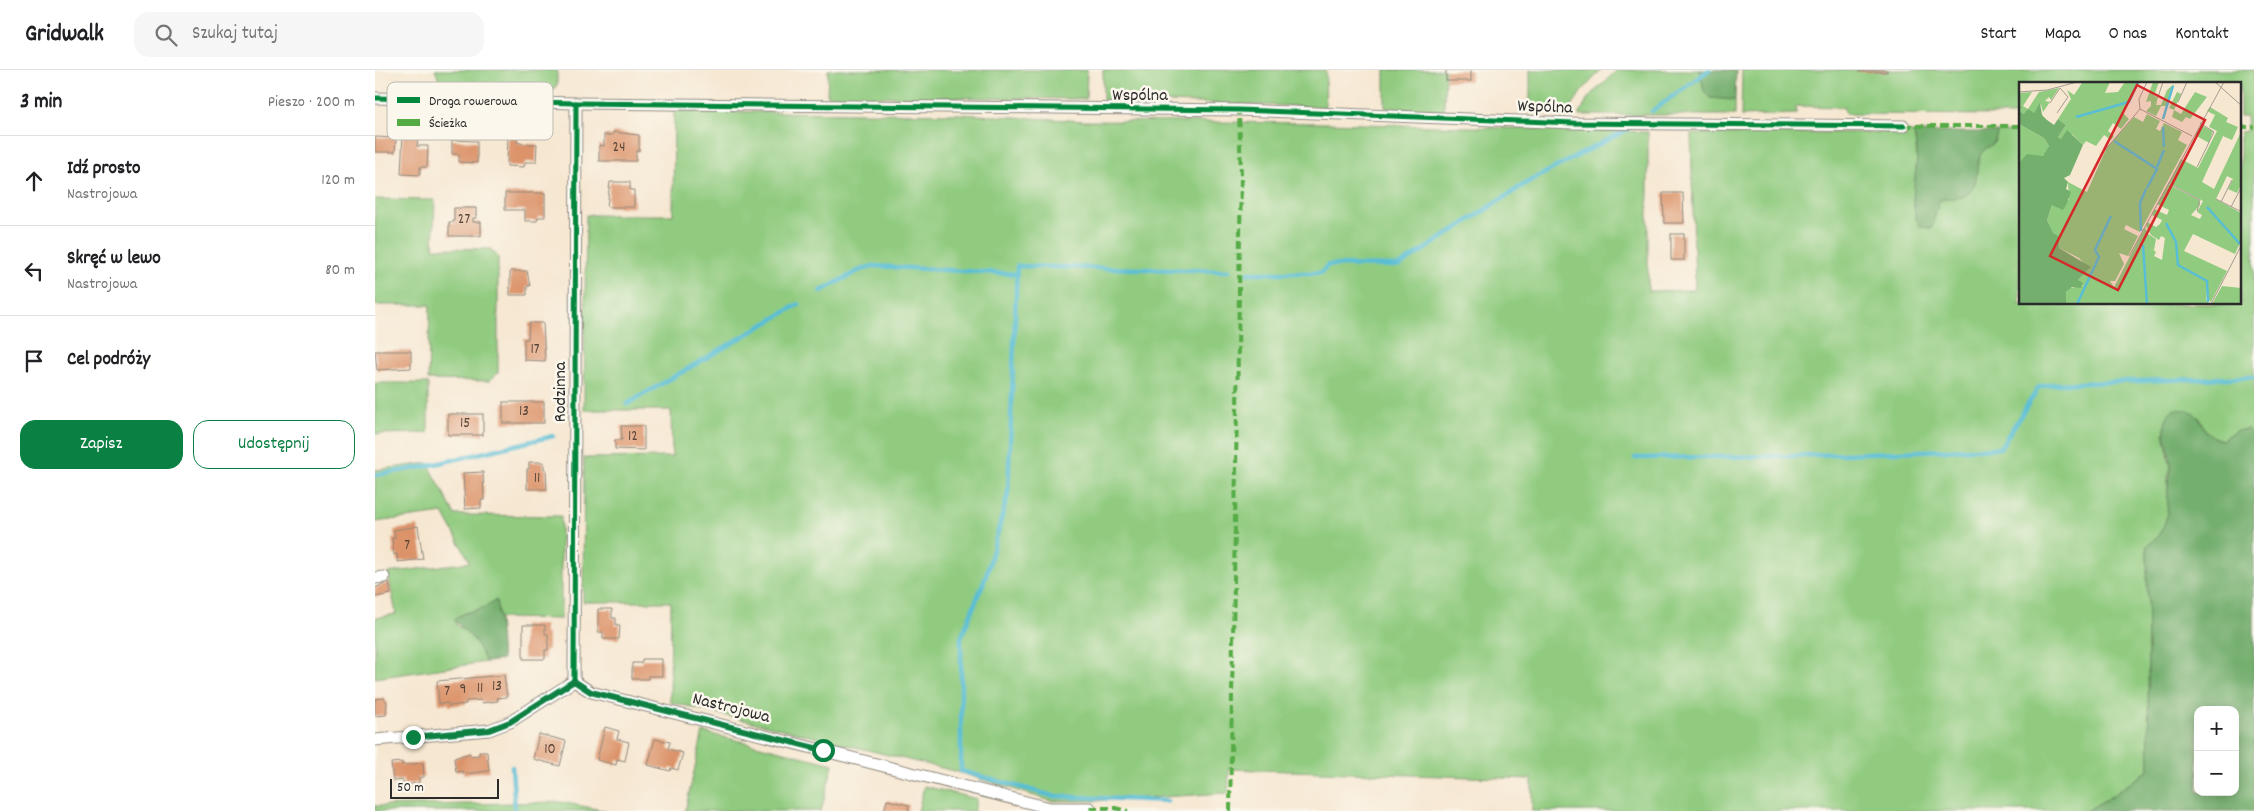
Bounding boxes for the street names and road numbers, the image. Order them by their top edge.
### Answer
street label: Wspólna [1112,84,1168,109]
street label: Wspólna [1517,95,1574,121]
street label: Rodzinna [549,361,574,422]
street label: Nastrojowa [690,687,773,731]

